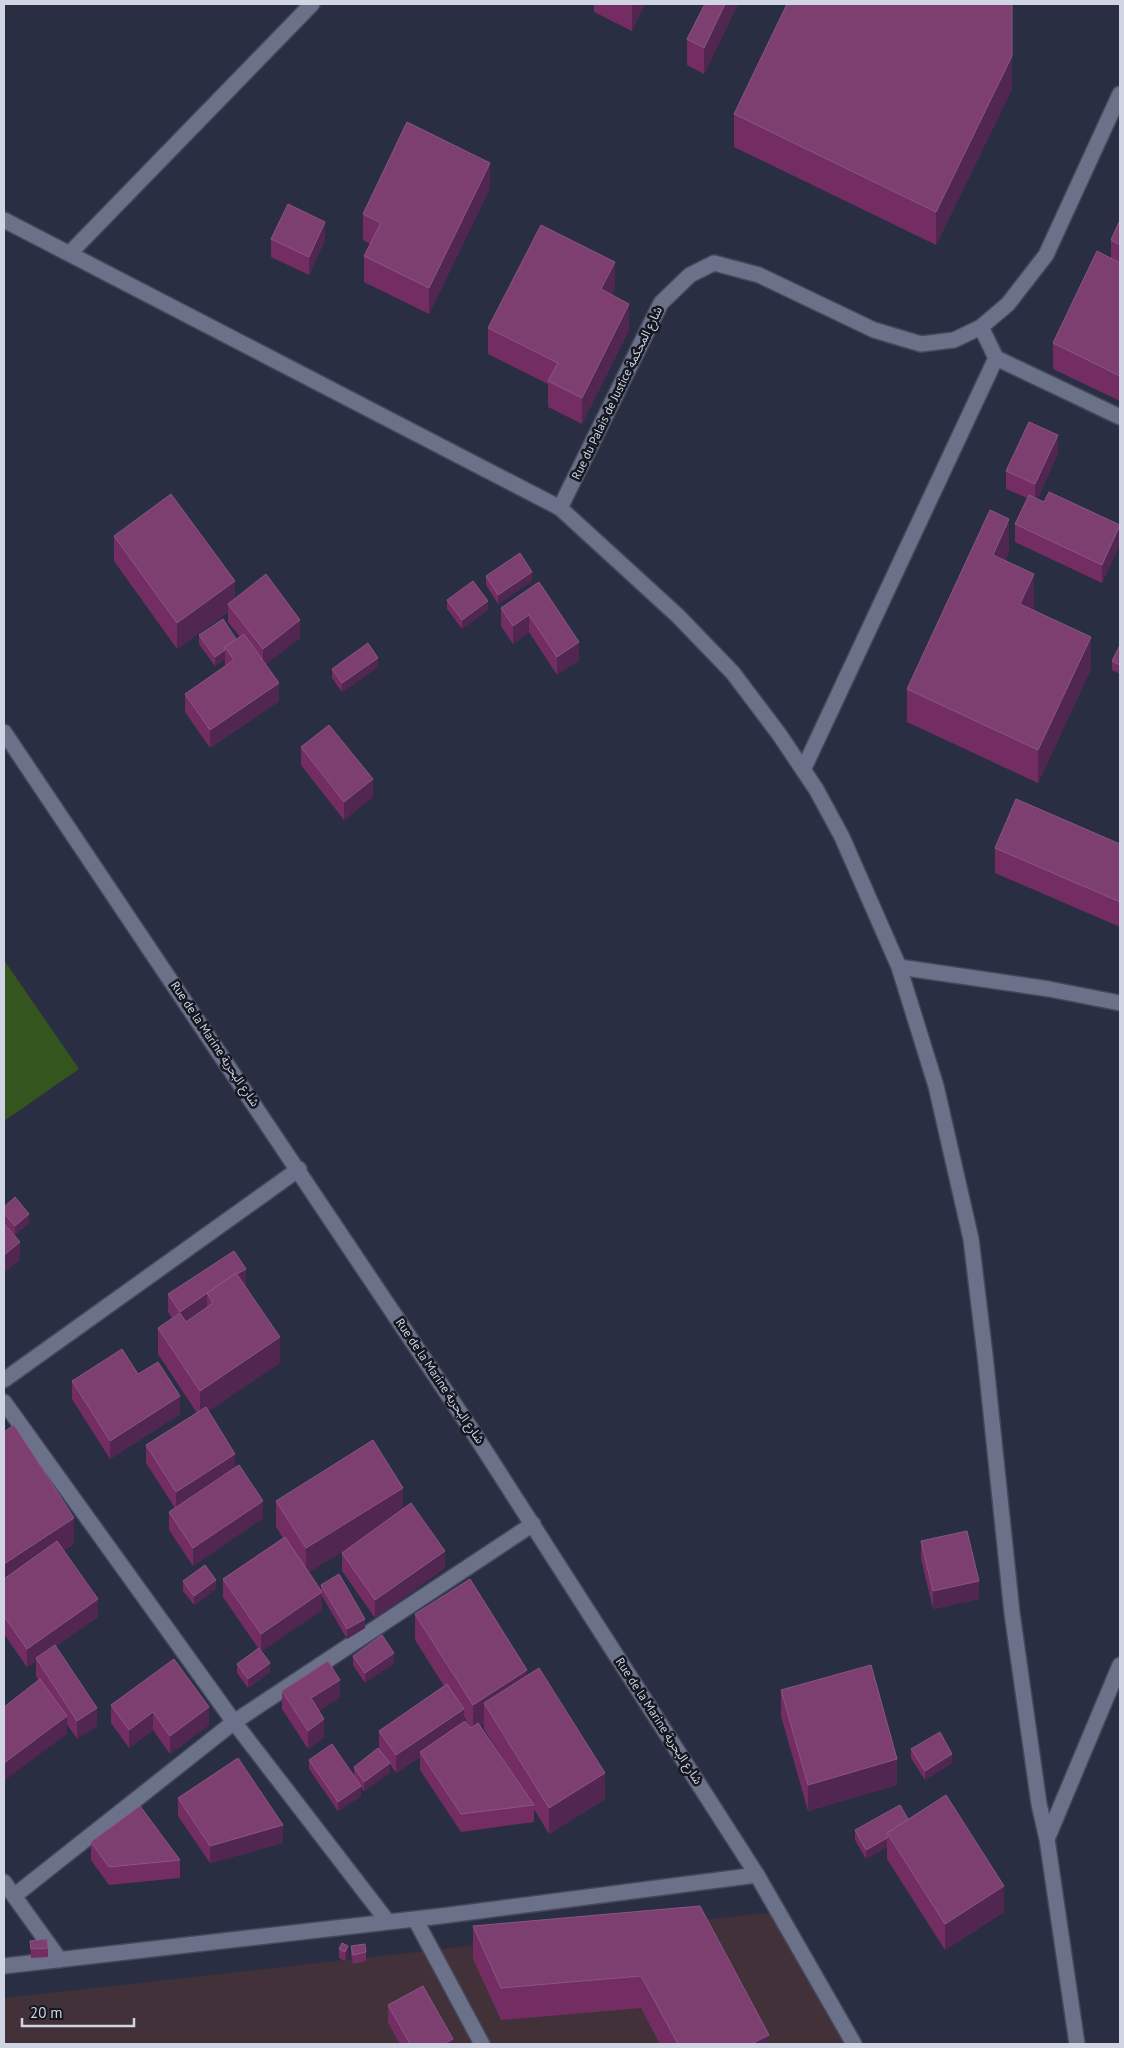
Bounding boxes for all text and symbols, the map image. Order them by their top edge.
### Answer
street label: Rue du Palais de Justice شارع المحكمة [568,304,667,483]
street label: Rue de la Marine شارع البحرية [166,978,263,1110]
street label: Rue de la Marine شارع البحرية [391,1315,488,1447]
street label: Rue de la Marine شارع البحرية [611,1655,706,1788]
scale bar [22,1996,135,2028]
text: 20 m [30,2003,63,2022]

